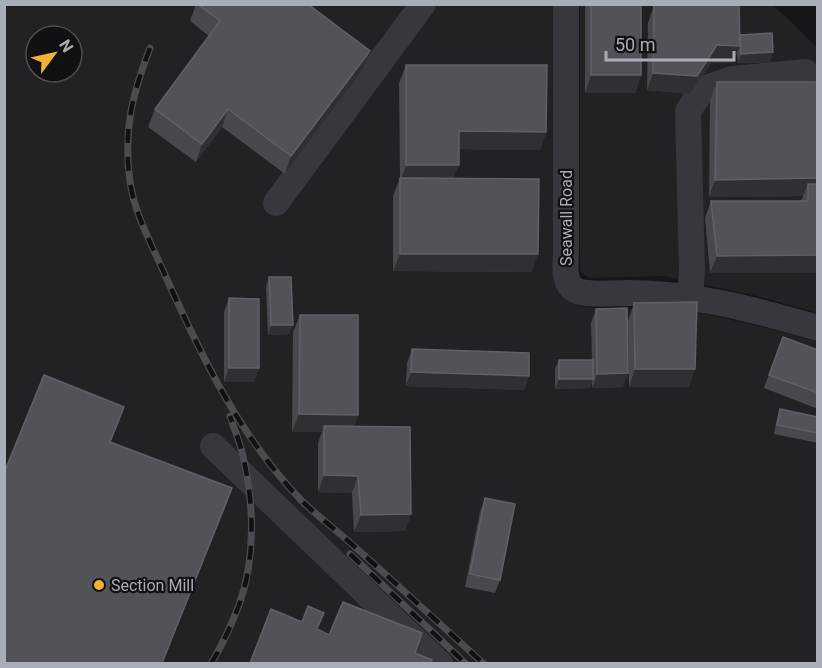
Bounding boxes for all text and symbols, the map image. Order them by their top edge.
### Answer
north arrow [24,24,84,84]
scale bar [606,24,734,62]
text: 50 m [615,34,655,55]
text: N [55,36,77,56]
street label: Seawall Road [557,170,576,266]
place label: Section Mill [111,576,194,595]
marker: Section Mill [92,578,106,592]

